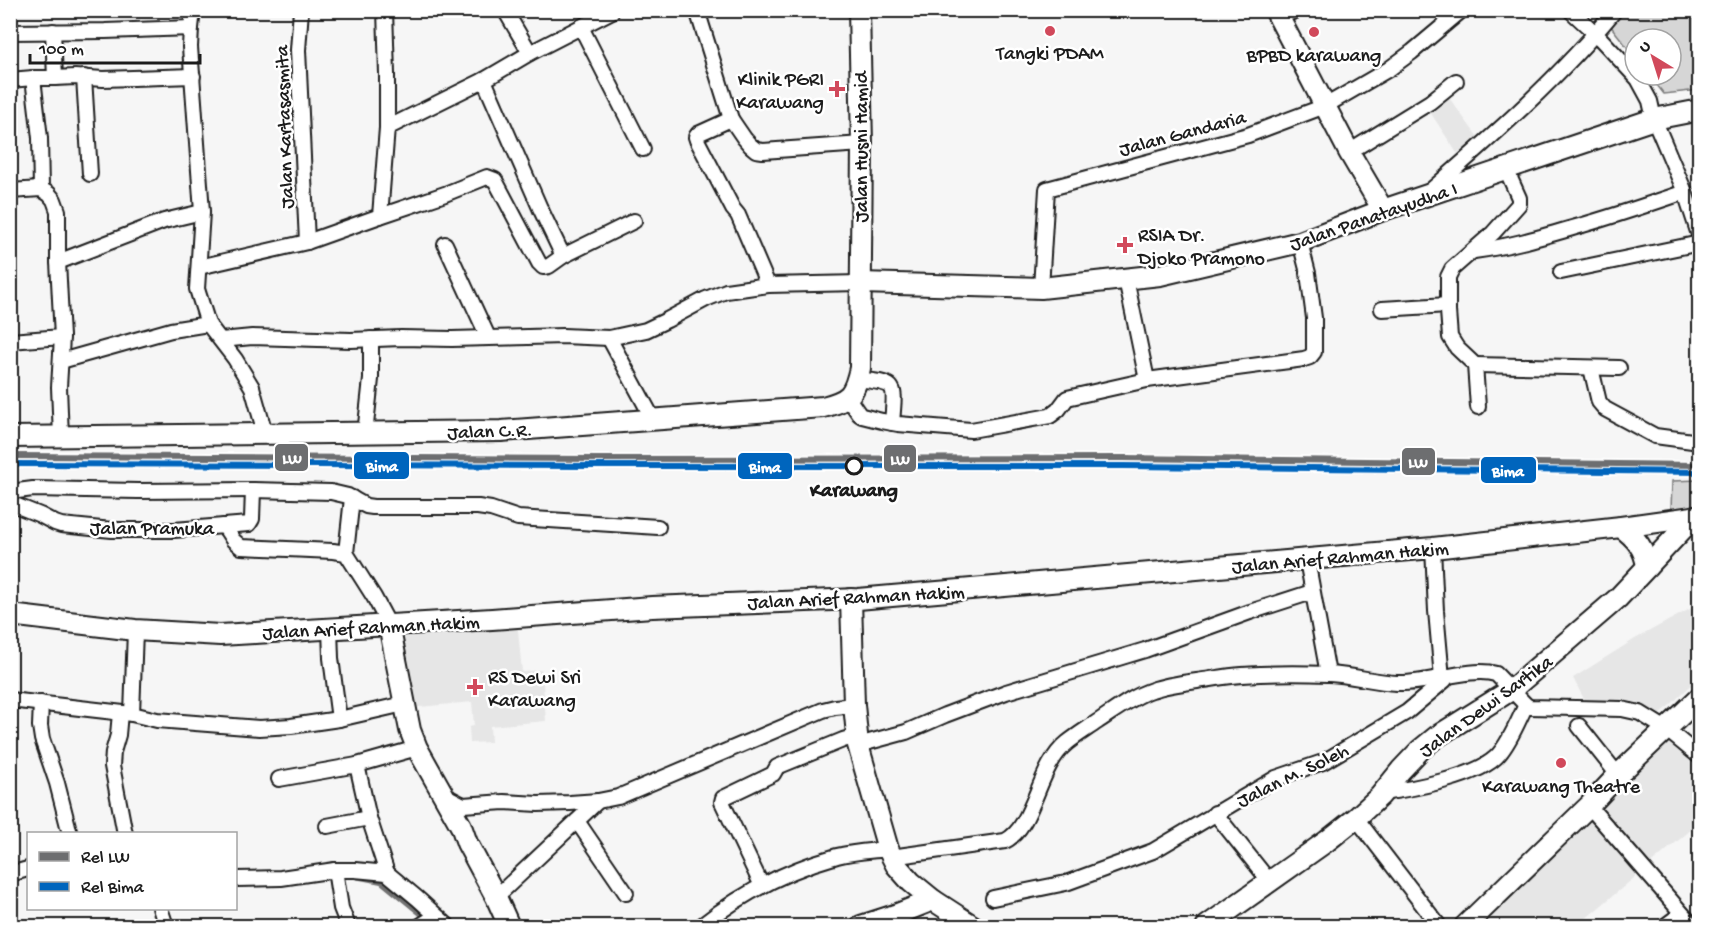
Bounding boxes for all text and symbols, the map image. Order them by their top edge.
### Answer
marker: Tangki PDAM [1043,24,1057,38]
marker: BPBD karawang [1307,25,1321,39]
scale bar [30,27,200,65]
north arrow [1623,27,1683,87]
text: U [1636,37,1656,58]
text: 100 m [38,40,84,61]
street label: Jalan Kartasasmita [272,44,301,209]
place label: Tangki PDAM [995,44,1104,67]
place label: BPBD karawang [1246,46,1381,69]
street label: Jalan Husni Hamid [852,69,875,222]
place label: Klinik PGRI Karawang [736,70,824,116]
marker: Klinik PGRI Karawang [828,80,846,98]
street label: Jalan Gandaria [1117,107,1250,163]
street label: Jalan Panatayudha I [1287,179,1461,258]
place label: RSIA Dr. Djoko Pramono [1136,226,1265,272]
marker: RSIA Dr. Djoko Pramono [1116,236,1134,254]
street label: Jalan C.R. [447,421,533,446]
line badge: LW [274,443,309,472]
line badge: LW [883,444,917,473]
line badge: LW [1401,447,1436,476]
text: LW [282,451,302,470]
line badge: Bima [353,451,410,480]
line badge: Bima [737,452,793,480]
text: LW [890,452,910,471]
text: LW [1408,455,1428,474]
line badge: Bima [1480,456,1537,484]
marker: Karawang [845,457,863,475]
text: Bima [365,459,399,478]
text: Bima [748,460,782,479]
text: Bima [1491,464,1525,483]
place label: Karawang [809,481,898,504]
street label: Jalan Pramuka [90,519,215,542]
street label: Jalan Arief Rahman Hakim [1231,539,1450,580]
street label: Jalan Arief Rahman Hakim [747,582,965,617]
street label: Jalan Arief Rahman Hakim [262,612,480,647]
street label: Jalan Dewi Sartika [1416,651,1559,764]
place label: RS Dewi Sri Karawang [488,668,581,714]
marker: RS Dewi Sri Karawang [466,678,484,696]
street label: Jalan M. Soleh [1234,740,1353,814]
marker: Karawang Theatre [1554,756,1568,770]
place label: Karawang Theatre [1482,777,1641,800]
legend [27,832,237,910]
text: Rel LW [81,848,130,869]
text: Rel Bima [81,878,145,899]

